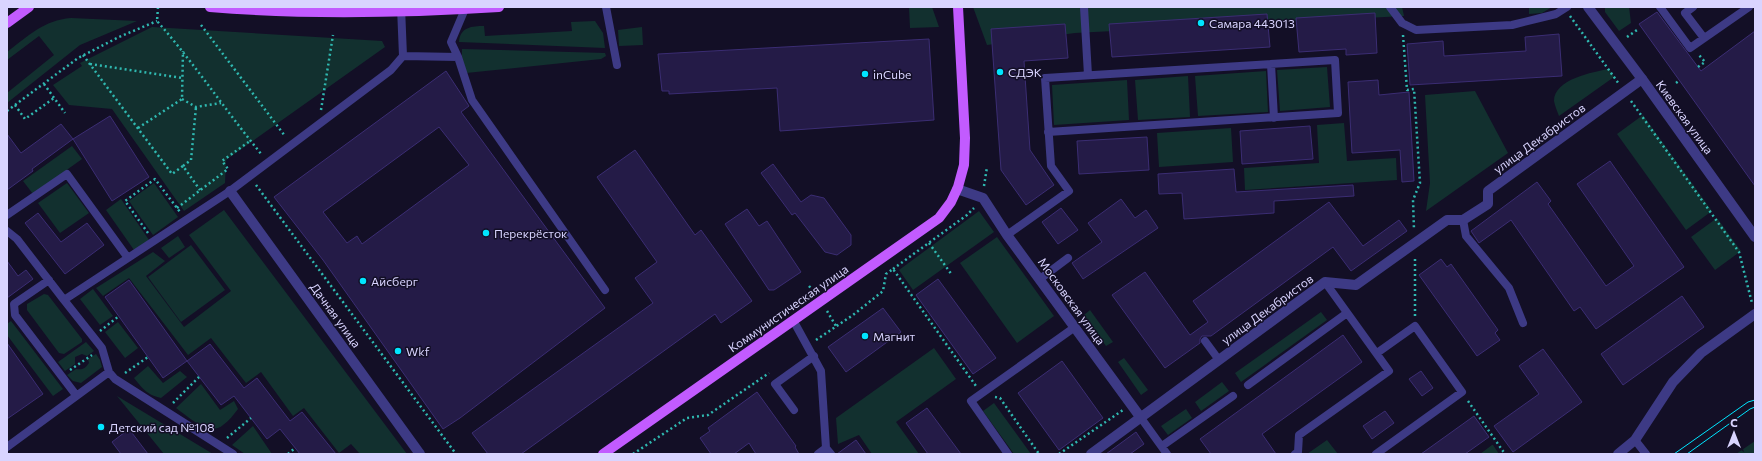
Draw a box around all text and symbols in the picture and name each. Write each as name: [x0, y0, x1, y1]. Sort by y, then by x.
place label: Самара 443013: [1209, 16, 1295, 30]
marker: Самара 443013: [1196, 18, 1206, 28]
place label: СДЭК: [1008, 65, 1042, 79]
place label: inCube: [873, 67, 911, 81]
marker: СДЭК: [995, 67, 1005, 77]
marker: inCube: [860, 69, 870, 79]
street label: Киевская улица: [1654, 77, 1716, 157]
street label: улица Декабристов: [1491, 100, 1587, 176]
place label: Перекрёсток: [494, 226, 568, 240]
marker: Перекрёсток: [481, 228, 491, 238]
street label: Московская улица: [1036, 255, 1108, 347]
street label: Коммунистическая улица: [725, 261, 851, 355]
street label: улица Декабристов: [1219, 271, 1315, 347]
place label: Айсберг: [371, 274, 418, 288]
marker: Айсберг: [358, 276, 368, 286]
street label: Дачная улица: [308, 280, 364, 350]
place label: Магнит: [873, 329, 916, 343]
marker: Магнит: [860, 331, 870, 341]
place label: Wkf: [406, 344, 430, 358]
marker: Wkf: [393, 346, 403, 356]
north arrow: [1714, 413, 1754, 453]
text: С: [1730, 416, 1738, 429]
place label: Детский сад №108: [109, 420, 215, 434]
marker: Детский сад №108: [96, 422, 106, 432]

